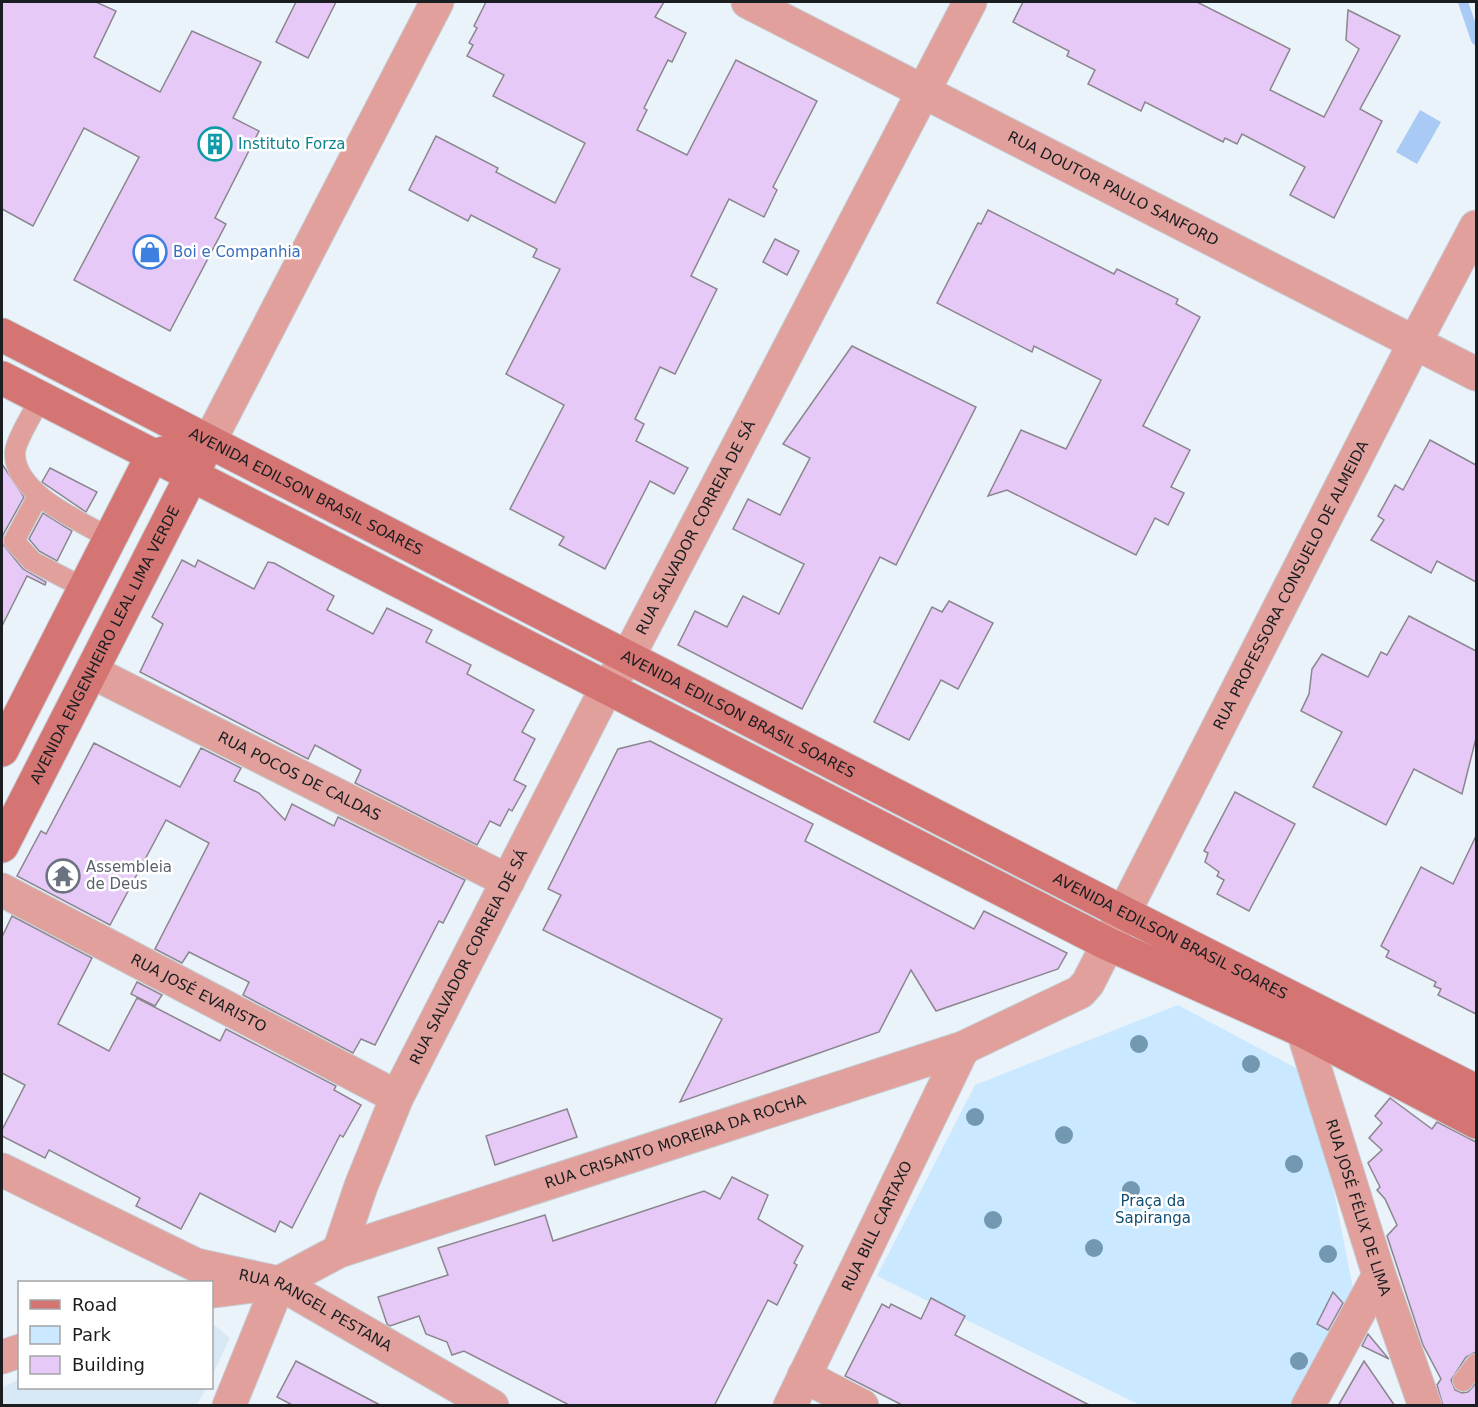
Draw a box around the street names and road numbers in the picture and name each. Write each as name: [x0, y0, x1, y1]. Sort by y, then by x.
street label: RUA DOUTOR PAULO SANFORD: [1005, 127, 1222, 250]
street label: RUA SALVADOR CORREIA DE SÁ: [632, 416, 759, 638]
street label: AVENIDA EDILSON BRASIL SOARES: [186, 424, 426, 559]
street label: RUA PROFESSORA CONSUELO DE ALMEIDA: [1210, 437, 1373, 733]
street label: AVENIDA ENGENHEIRO LEAL LIMA VERDE: [26, 503, 183, 787]
street label: AVENIDA EDILSON BRASIL SOARES: [618, 647, 858, 782]
street label: RUA POCOS DE CALDAS: [215, 728, 384, 825]
street label: RUA SALVADOR CORREIA DE SÁ: [406, 845, 532, 1068]
street label: AVENIDA EDILSON BRASIL SOARES: [1050, 869, 1291, 1003]
street label: RUA JOSÉ EVARISTO: [128, 950, 270, 1036]
street label: RUA CRISANTO MOREIRA DA ROCHA: [542, 1091, 809, 1193]
street label: RUA JOSÉ FÉLIX DE LIMA: [1322, 1117, 1395, 1299]
street label: RUA BILL CARTAXO: [838, 1158, 916, 1294]
street label: RUA RANGEL PESTANA: [237, 1266, 396, 1356]

